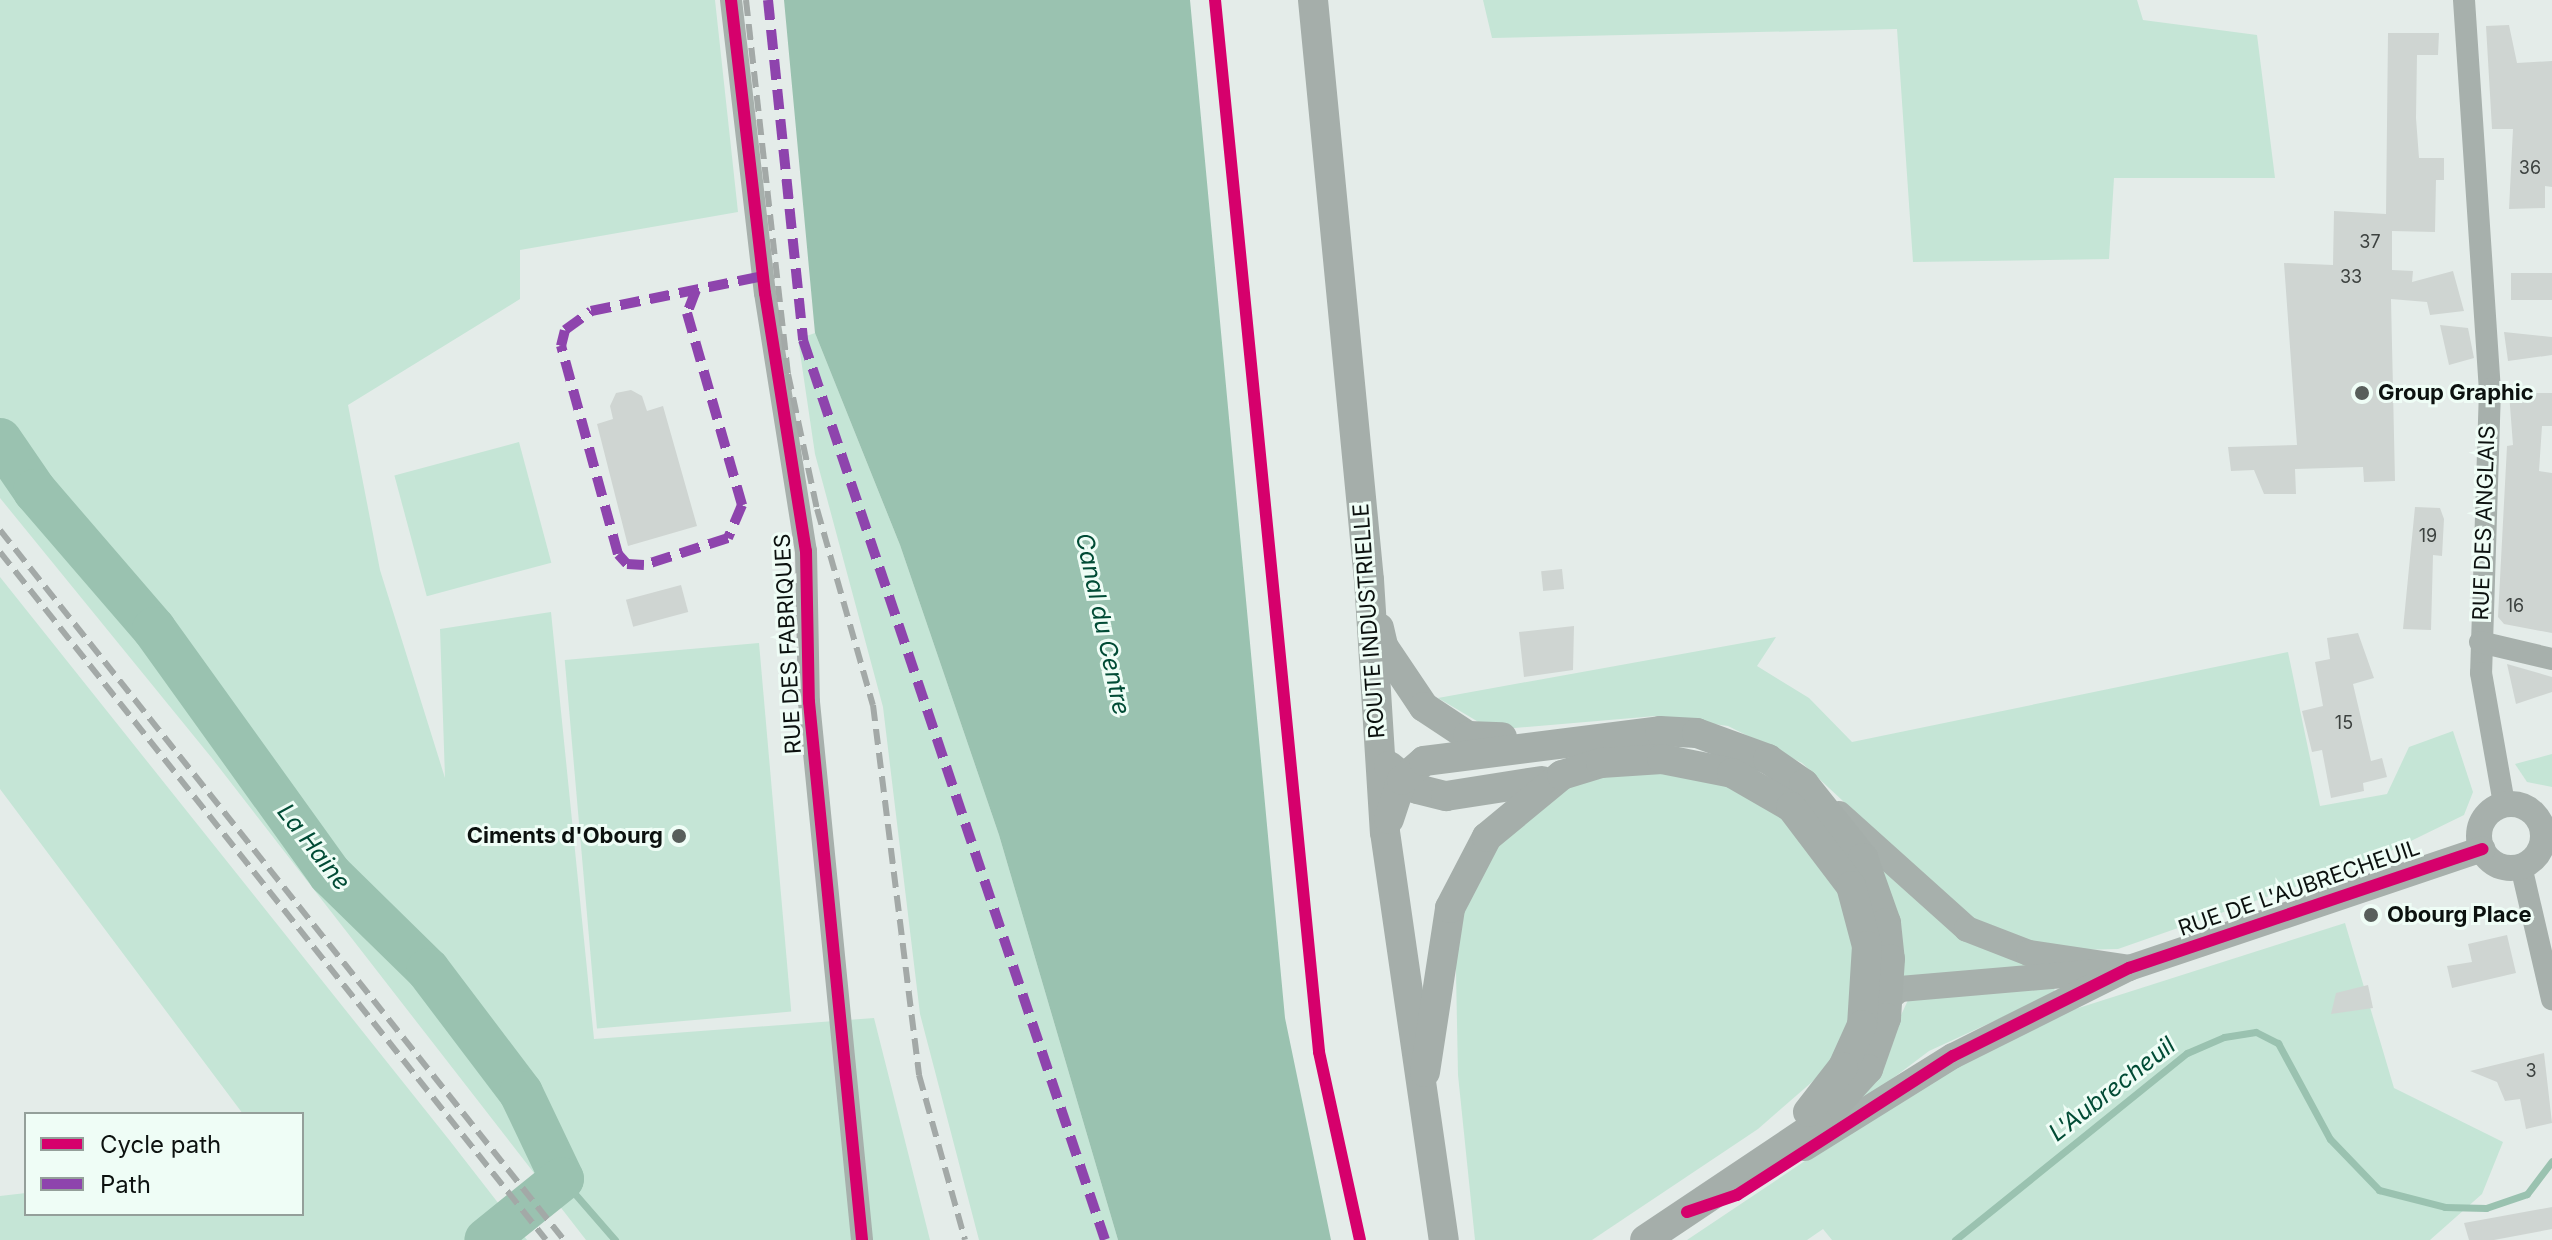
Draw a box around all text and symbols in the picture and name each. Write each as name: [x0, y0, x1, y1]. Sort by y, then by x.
house number: 36: [2519, 157, 2541, 179]
house number: 37: [2359, 231, 2381, 253]
house number: 33: [2340, 266, 2362, 288]
place label: Group Graphic: [2378, 380, 2534, 406]
marker: Group Graphic: [2353, 384, 2371, 402]
street label: RUE DES ANGLAIS: [2467, 425, 2501, 621]
street label: ROUTE INDUSTRIELLE: [1348, 503, 1390, 739]
house number: 19: [2419, 525, 2437, 547]
water label: Canal du Centre: [1070, 530, 1136, 718]
street label: RUE DES FABRIQUES: [769, 533, 807, 755]
house number: 16: [2506, 595, 2524, 617]
house number: 15: [2335, 712, 2353, 734]
water label: La Haine: [271, 798, 357, 896]
place label: Ciments d'Obourg: [467, 823, 663, 849]
marker: Ciments d'Obourg: [670, 827, 688, 845]
street label: RUE DE L'AUBRECHEUIL: [2175, 834, 2423, 942]
place label: Obourg Place: [2387, 902, 2532, 928]
marker: Obourg Place: [2362, 906, 2380, 924]
water label: L'Aubrecheuil: [2043, 1031, 2181, 1147]
house number: 3: [2525, 1060, 2537, 1082]
legend: [24, 1112, 304, 1216]
text: Cycle path: [100, 1130, 221, 1159]
text: Path: [100, 1170, 151, 1199]

